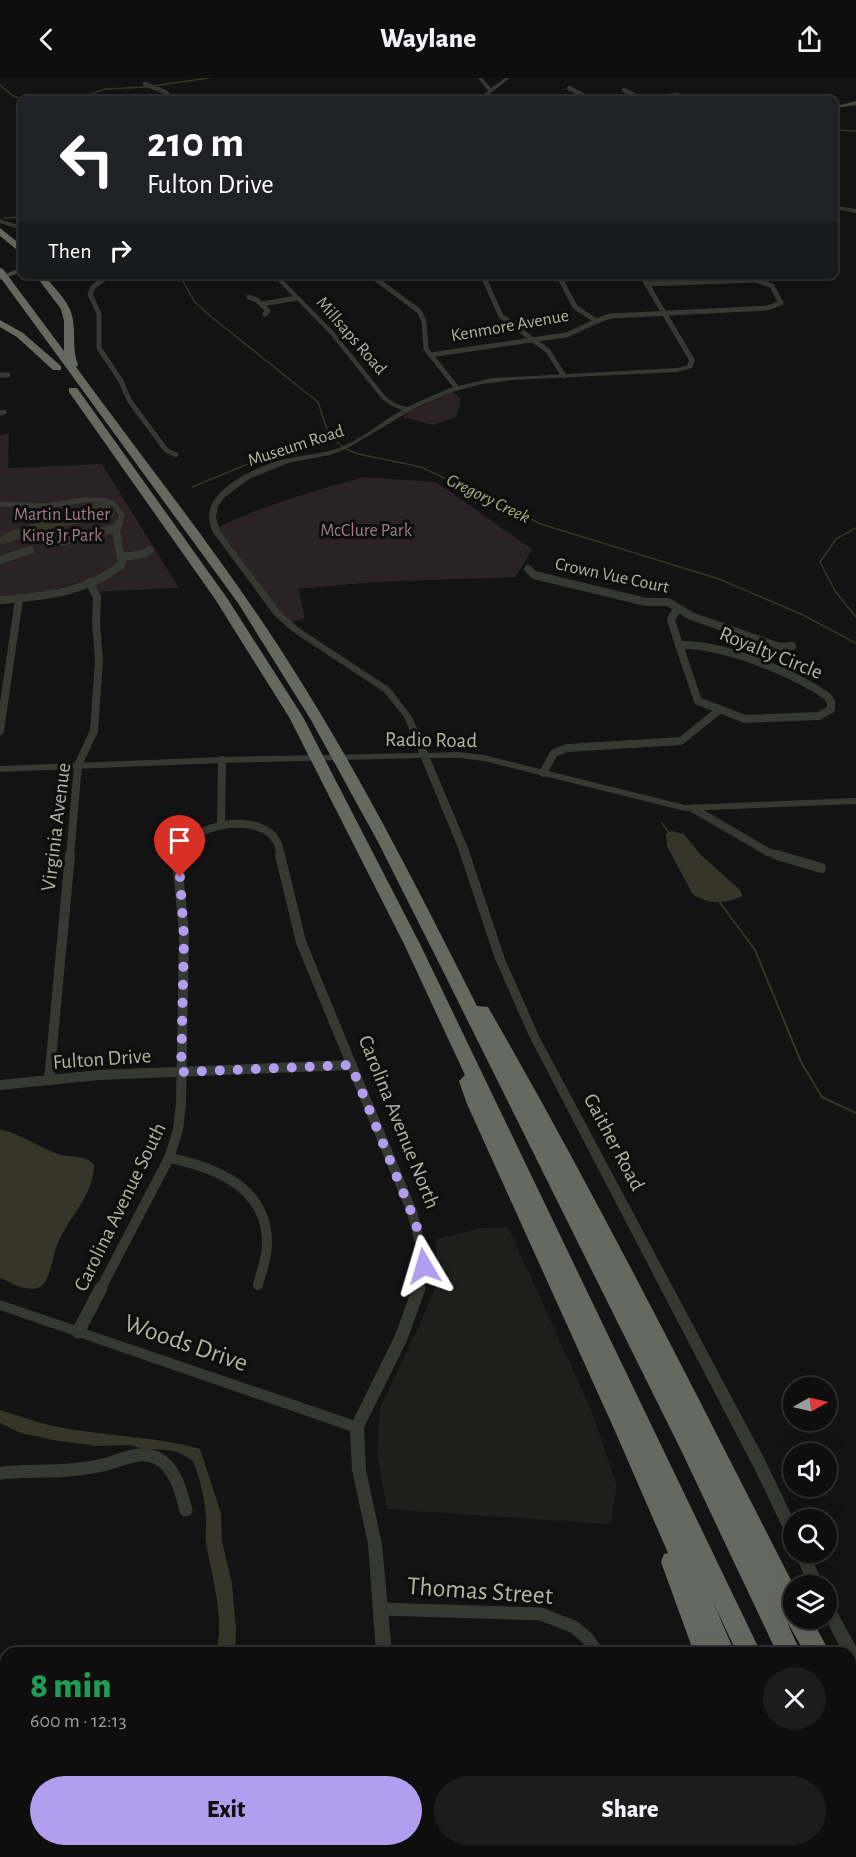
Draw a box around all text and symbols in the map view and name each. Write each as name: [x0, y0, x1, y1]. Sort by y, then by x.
icon: back: [30, 23, 63, 56]
icon: share: [793, 23, 826, 56]
text: Waylane: [380, 25, 476, 52]
icon: left: [48, 120, 126, 198]
text: 210 m: [147, 122, 244, 164]
text: Fulton Drive: [147, 171, 274, 198]
icon: right: [104, 234, 137, 267]
text: Then: [48, 240, 92, 262]
street label: Millsaps Road: [312, 293, 390, 379]
street label: Kenmore Avenue: [450, 307, 570, 345]
street label: Museum Road: [246, 422, 346, 470]
water label: Gregory Creek: [443, 471, 533, 527]
park label: Martin Luther King Jr Park: [14, 506, 110, 545]
park label: McClure Park: [320, 522, 413, 540]
street label: Crown Vue Court: [553, 555, 671, 597]
street label: Royalty Circle: [716, 623, 826, 683]
street label: Radio Road: [385, 729, 478, 751]
street label: Virginia Avenue: [38, 762, 74, 892]
pin: [154, 815, 205, 877]
icon: arrive: [163, 824, 196, 857]
street label: Carolina Avenue North: [355, 1032, 443, 1212]
street label: Fulton Drive: [52, 1045, 152, 1073]
street label: Gaither Road: [580, 1090, 648, 1194]
street label: Carolina Avenue South: [70, 1119, 170, 1295]
position arrow: [392, 1234, 456, 1298]
street label: Woods Drive: [121, 1310, 251, 1376]
north arrow: [783, 1377, 837, 1431]
map controls: [783, 1377, 837, 1629]
button: sound: [783, 1443, 837, 1497]
button: search: [783, 1509, 837, 1563]
street label: Thomas Street: [406, 1573, 554, 1609]
button: layers: [783, 1575, 837, 1629]
button: close: [763, 1667, 826, 1730]
text: 8 min: [30, 1668, 111, 1704]
text: 600 m · 12:13: [30, 1711, 127, 1731]
button: Exit: [30, 1776, 422, 1845]
button: Share: [434, 1776, 826, 1845]

